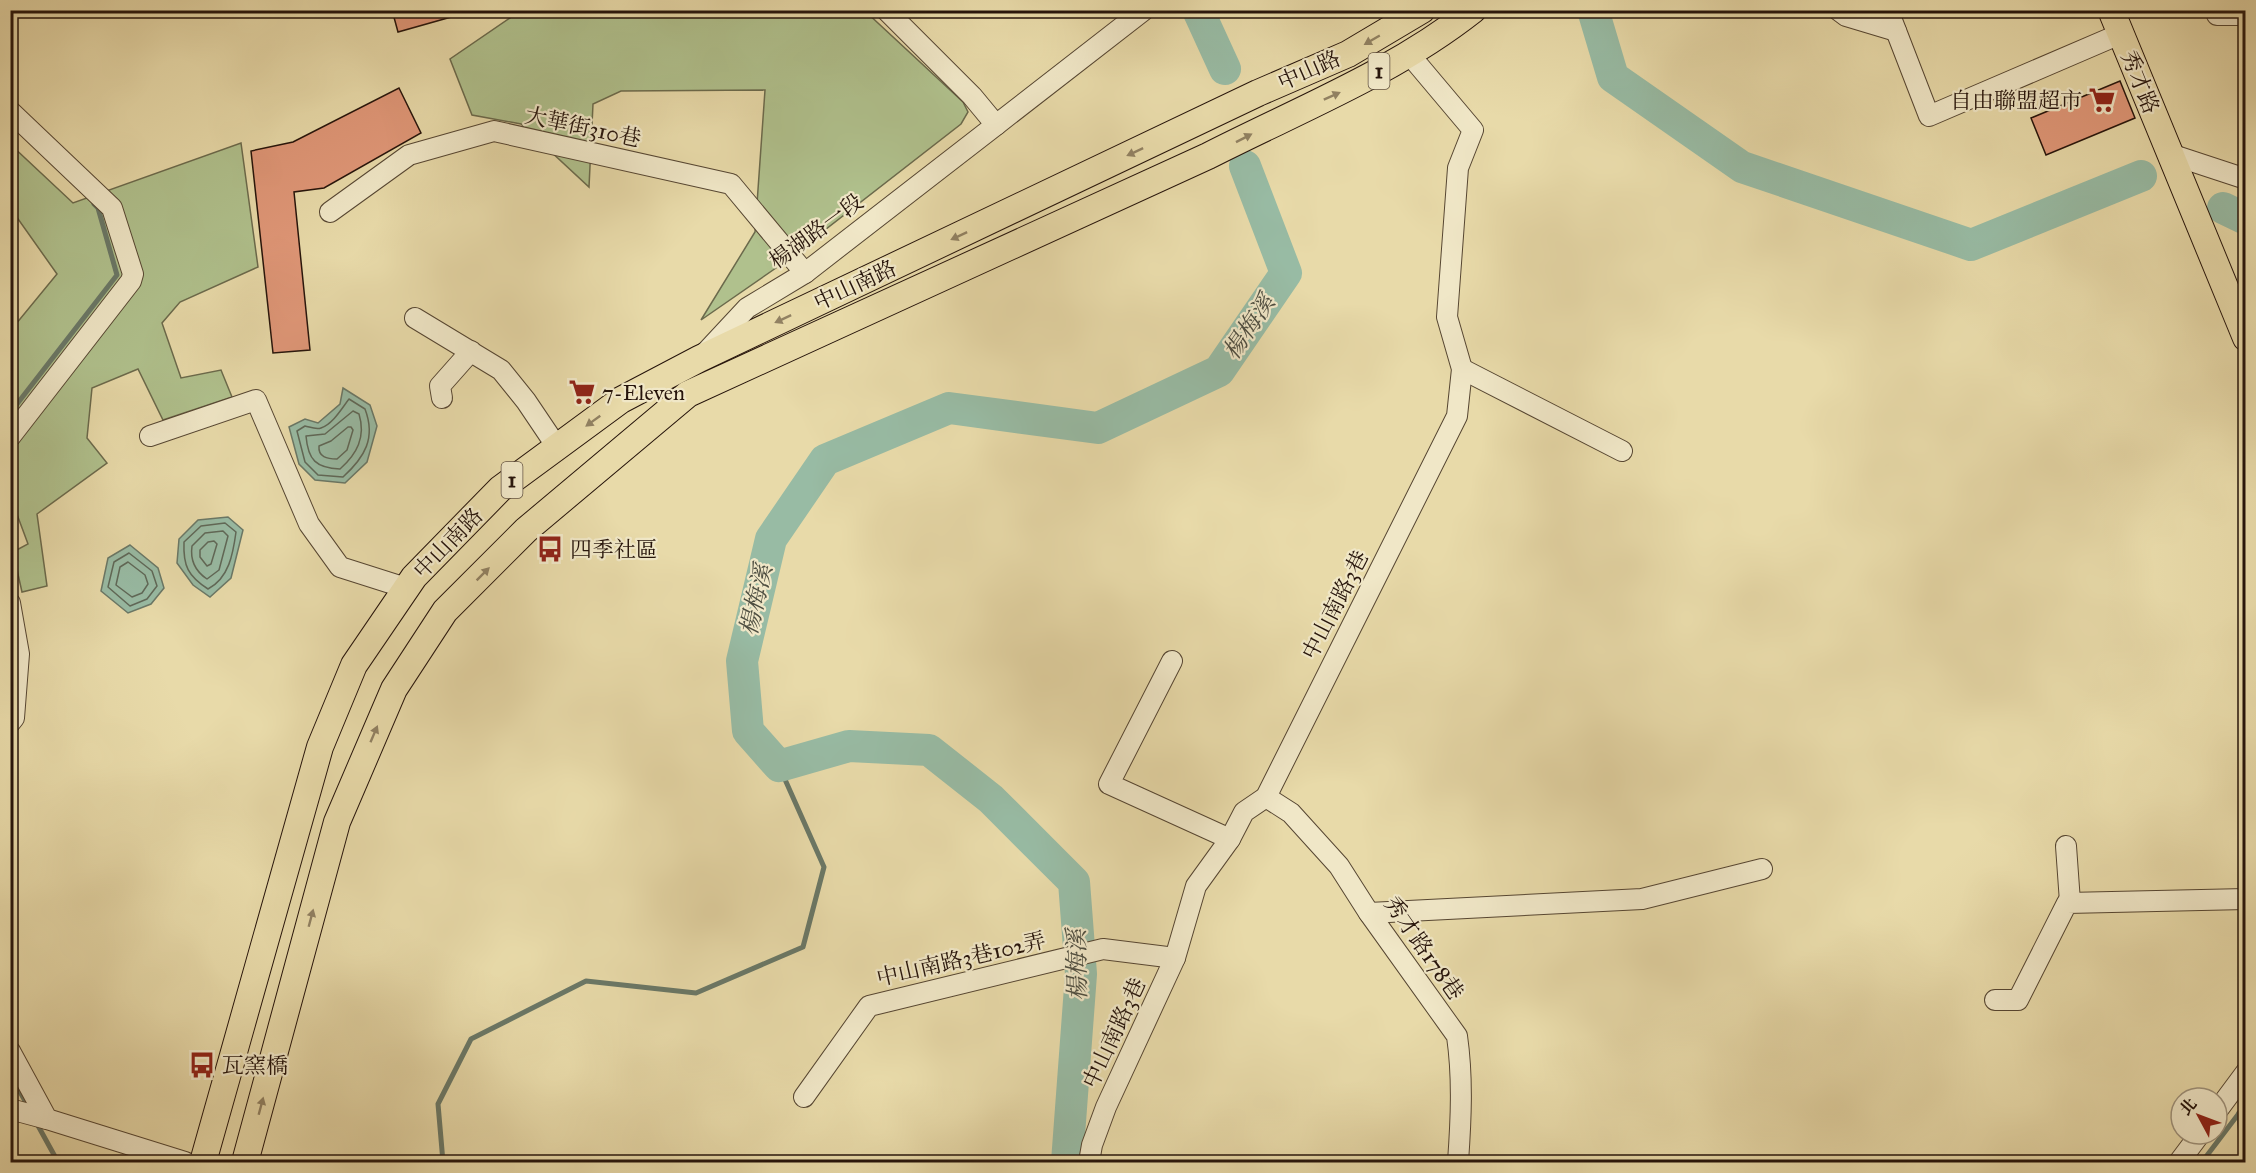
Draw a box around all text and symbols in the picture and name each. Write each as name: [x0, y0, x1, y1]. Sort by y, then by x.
one-way arrow: [1363, 35, 1380, 45]
street label: 中山路: [1273, 44, 1345, 96]
street label: 秀才路: [2115, 46, 2165, 118]
road number: 1: [1368, 53, 1390, 89]
supermarket icon: 自由聯盟超市: [2087, 85, 2117, 115]
place label: 自由聯盟超市: [1950, 87, 2082, 114]
one-way arrow: [1324, 91, 1341, 100]
street label: 大華街310巷: [522, 102, 644, 152]
one-way arrow: [1235, 133, 1252, 142]
one-way arrow: [1127, 148, 1144, 157]
street label: 楊湖路一段: [764, 188, 868, 274]
one-way arrow: [950, 231, 967, 240]
street label: 中山南路: [809, 254, 901, 316]
water label: 楊梅溪: [1216, 286, 1283, 365]
one-way arrow: [774, 315, 791, 324]
supermarket icon: 7-Eleven: [567, 377, 597, 407]
place label: 7-Eleven: [602, 379, 685, 406]
one-way arrow: [585, 415, 601, 427]
road number: 1: [502, 462, 522, 498]
street label: 中山南路: [408, 502, 488, 584]
bus stop icon: 四季社區: [535, 534, 565, 564]
place label: 四季社區: [570, 536, 658, 563]
street label: 中山南路3巷: [1296, 546, 1374, 664]
water label: 楊梅溪: [733, 559, 779, 638]
one-way arrow: [475, 567, 489, 581]
one-way arrow: [370, 725, 379, 742]
street label: 秀才路178巷: [1378, 891, 1470, 1005]
one-way arrow: [307, 909, 317, 927]
street label: 中山南路3巷102弄: [874, 926, 1048, 992]
water label: 楊梅溪: [1061, 926, 1093, 1001]
street label: 中山南路3巷: [1077, 973, 1151, 1093]
bus stop icon: 瓦窯橋: [187, 1050, 217, 1080]
place label: 瓦窯橋: [222, 1052, 288, 1079]
north arrow: [2169, 1086, 2229, 1146]
text: 北: [2176, 1094, 2200, 1119]
one-way arrow: [256, 1097, 266, 1115]

